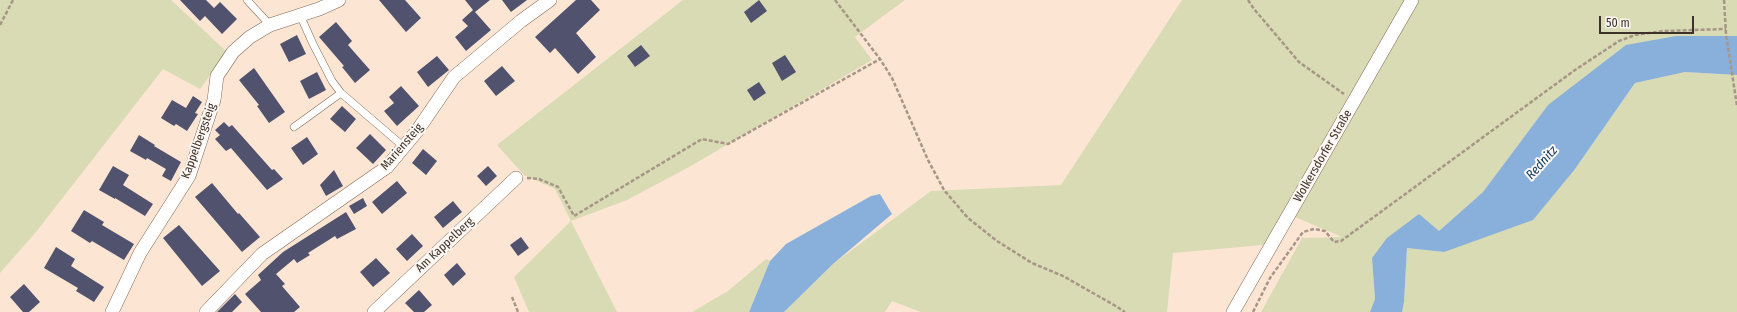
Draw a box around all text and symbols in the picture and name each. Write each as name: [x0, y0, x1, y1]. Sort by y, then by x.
scale bar: [1601, 8, 1696, 34]
text: 50 m: [1606, 16, 1630, 30]
street label: Kappelbergsteig: [179, 101, 219, 181]
street label: Wolkersdorfer Straße: [1291, 107, 1355, 205]
street label: Mariensteig: [378, 121, 426, 173]
water label: Rednitz: [1523, 143, 1561, 183]
street label: Am Kappelberg: [413, 214, 477, 276]

